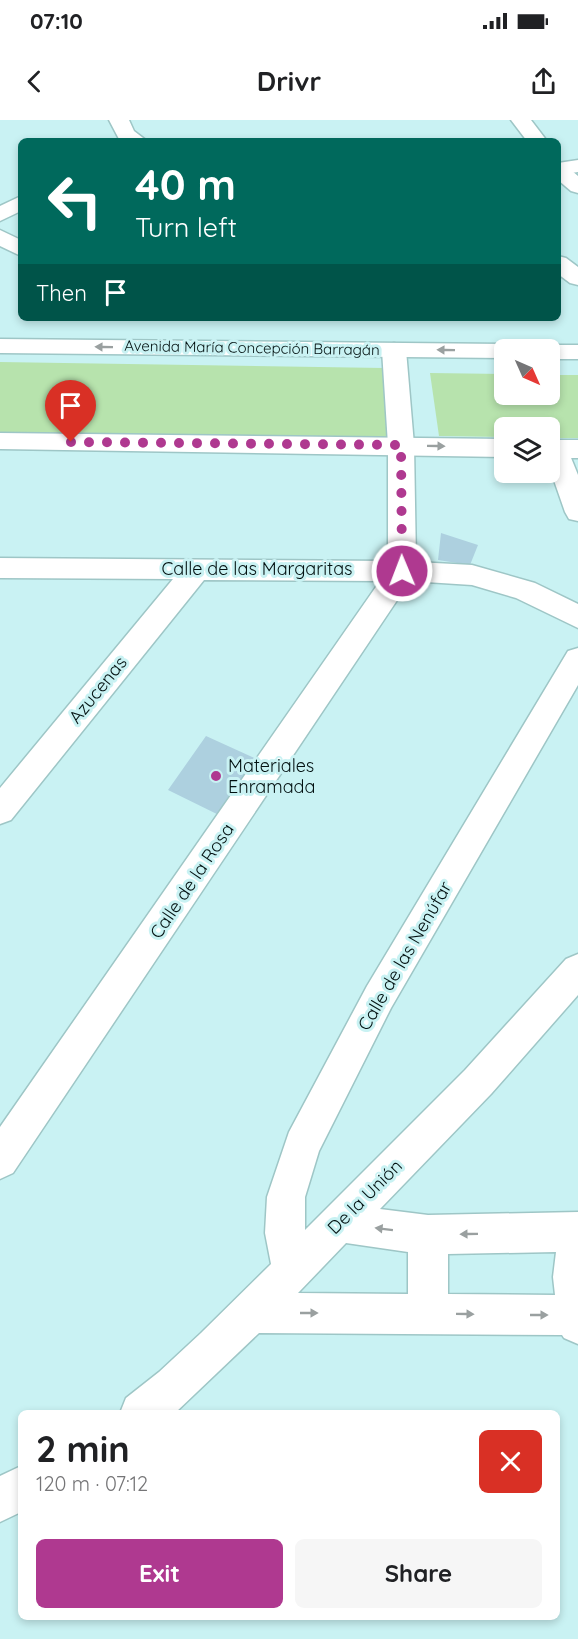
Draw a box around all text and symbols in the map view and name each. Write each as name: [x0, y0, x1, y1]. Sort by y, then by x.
text: 07:10: [30, 7, 83, 35]
text: Drivr: [257, 64, 321, 98]
icon: back: [18, 65, 51, 98]
icon: share: [527, 65, 560, 98]
text: 40 m: [135, 158, 236, 211]
icon: left: [36, 162, 114, 240]
text: Turn left: [135, 210, 237, 244]
icon: arrive: [99, 276, 132, 309]
text: Then: [36, 279, 87, 307]
street label: Avenida María Concepción Barragán: [124, 336, 380, 359]
north arrow: [494, 339, 560, 405]
map controls: [494, 339, 560, 483]
one-way arrow: [94, 342, 113, 352]
one-way arrow: [436, 345, 455, 355]
pin: [45, 380, 96, 442]
icon: arrive: [54, 389, 87, 422]
button: layers: [494, 417, 560, 483]
one-way arrow: [427, 441, 446, 451]
position arrow: [370, 539, 434, 603]
street label: Calle de las Margaritas: [162, 557, 352, 580]
street label: Azucenas: [64, 651, 132, 728]
place label: Materiales Enramada: [228, 754, 315, 798]
marker: Materiales Enramada: [209, 769, 223, 783]
street label: Calle de la Rosa: [145, 819, 239, 943]
street label: Calle de las Nenúfar: [352, 877, 457, 1034]
street label: De la Unión: [322, 1154, 407, 1239]
one-way arrow: [374, 1224, 393, 1234]
one-way arrow: [459, 1229, 478, 1239]
one-way arrow: [300, 1308, 319, 1318]
one-way arrow: [455, 1309, 474, 1319]
one-way arrow: [529, 1310, 548, 1320]
text: 2 min: [36, 1426, 130, 1471]
button: close: [479, 1430, 542, 1493]
text: 120 m · 07:12: [36, 1471, 148, 1496]
button: Exit: [36, 1539, 283, 1608]
button: Share: [295, 1539, 542, 1608]

